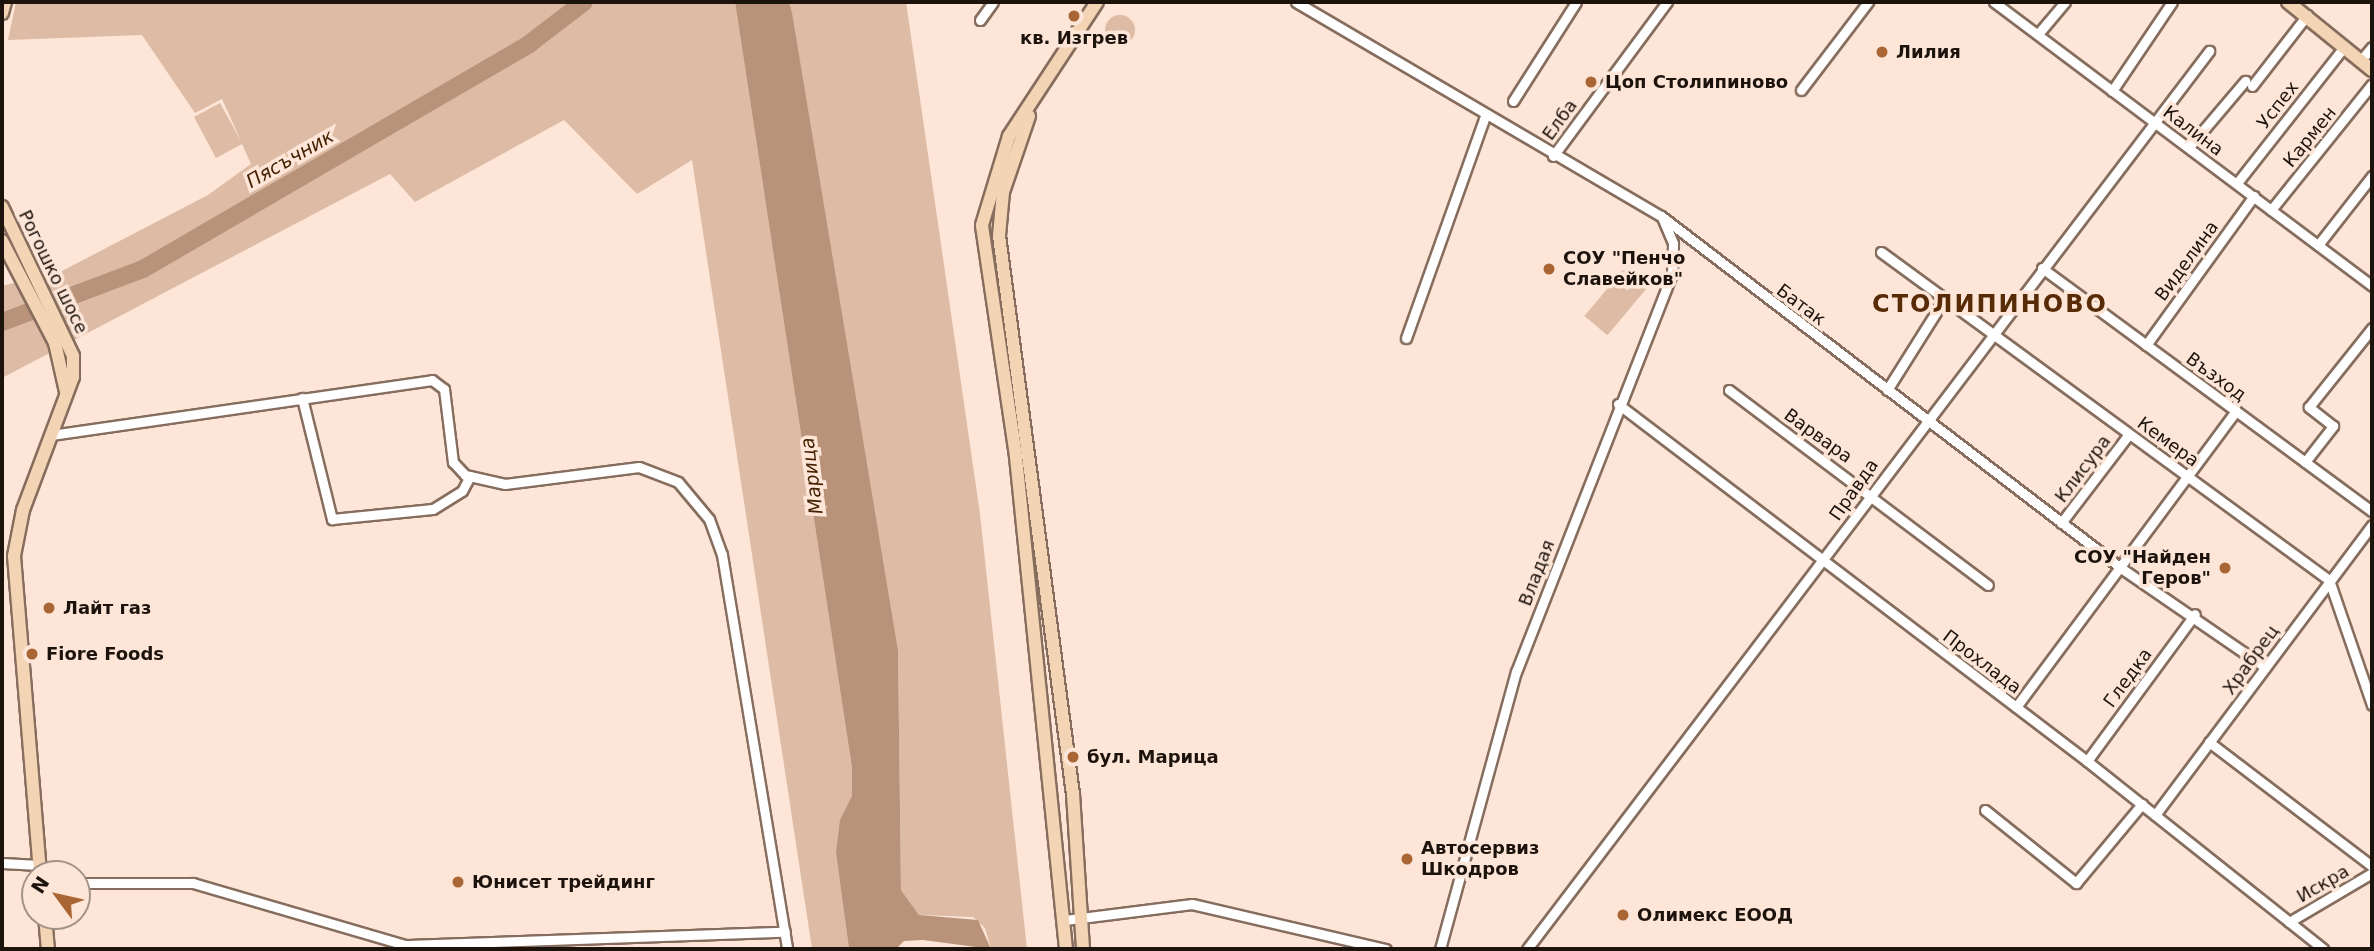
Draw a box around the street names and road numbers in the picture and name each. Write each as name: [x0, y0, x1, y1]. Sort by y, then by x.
street label: Успех: [2253, 77, 2303, 133]
street label: Елба: [1538, 95, 1582, 145]
street label: Калина: [2159, 101, 2227, 161]
street label: Кармен: [2279, 102, 2341, 172]
street label: Рогошко шосе: [14, 207, 92, 337]
street label: Виделина: [2151, 217, 2223, 305]
street label: Батак: [1772, 280, 1830, 330]
street label: Възход: [2182, 348, 2250, 406]
street label: Варвара: [1780, 404, 1856, 468]
street label: Кемера: [2133, 412, 2203, 472]
street label: Клисура: [2051, 431, 2115, 507]
street label: Правда: [1825, 455, 1883, 525]
street label: Владая: [1515, 537, 1559, 609]
street label: Храбрец: [2219, 621, 2283, 699]
street label: Прохлада: [1939, 625, 2025, 699]
street label: Гледка: [2099, 644, 2157, 712]
street label: Искра: [2293, 860, 2353, 908]

